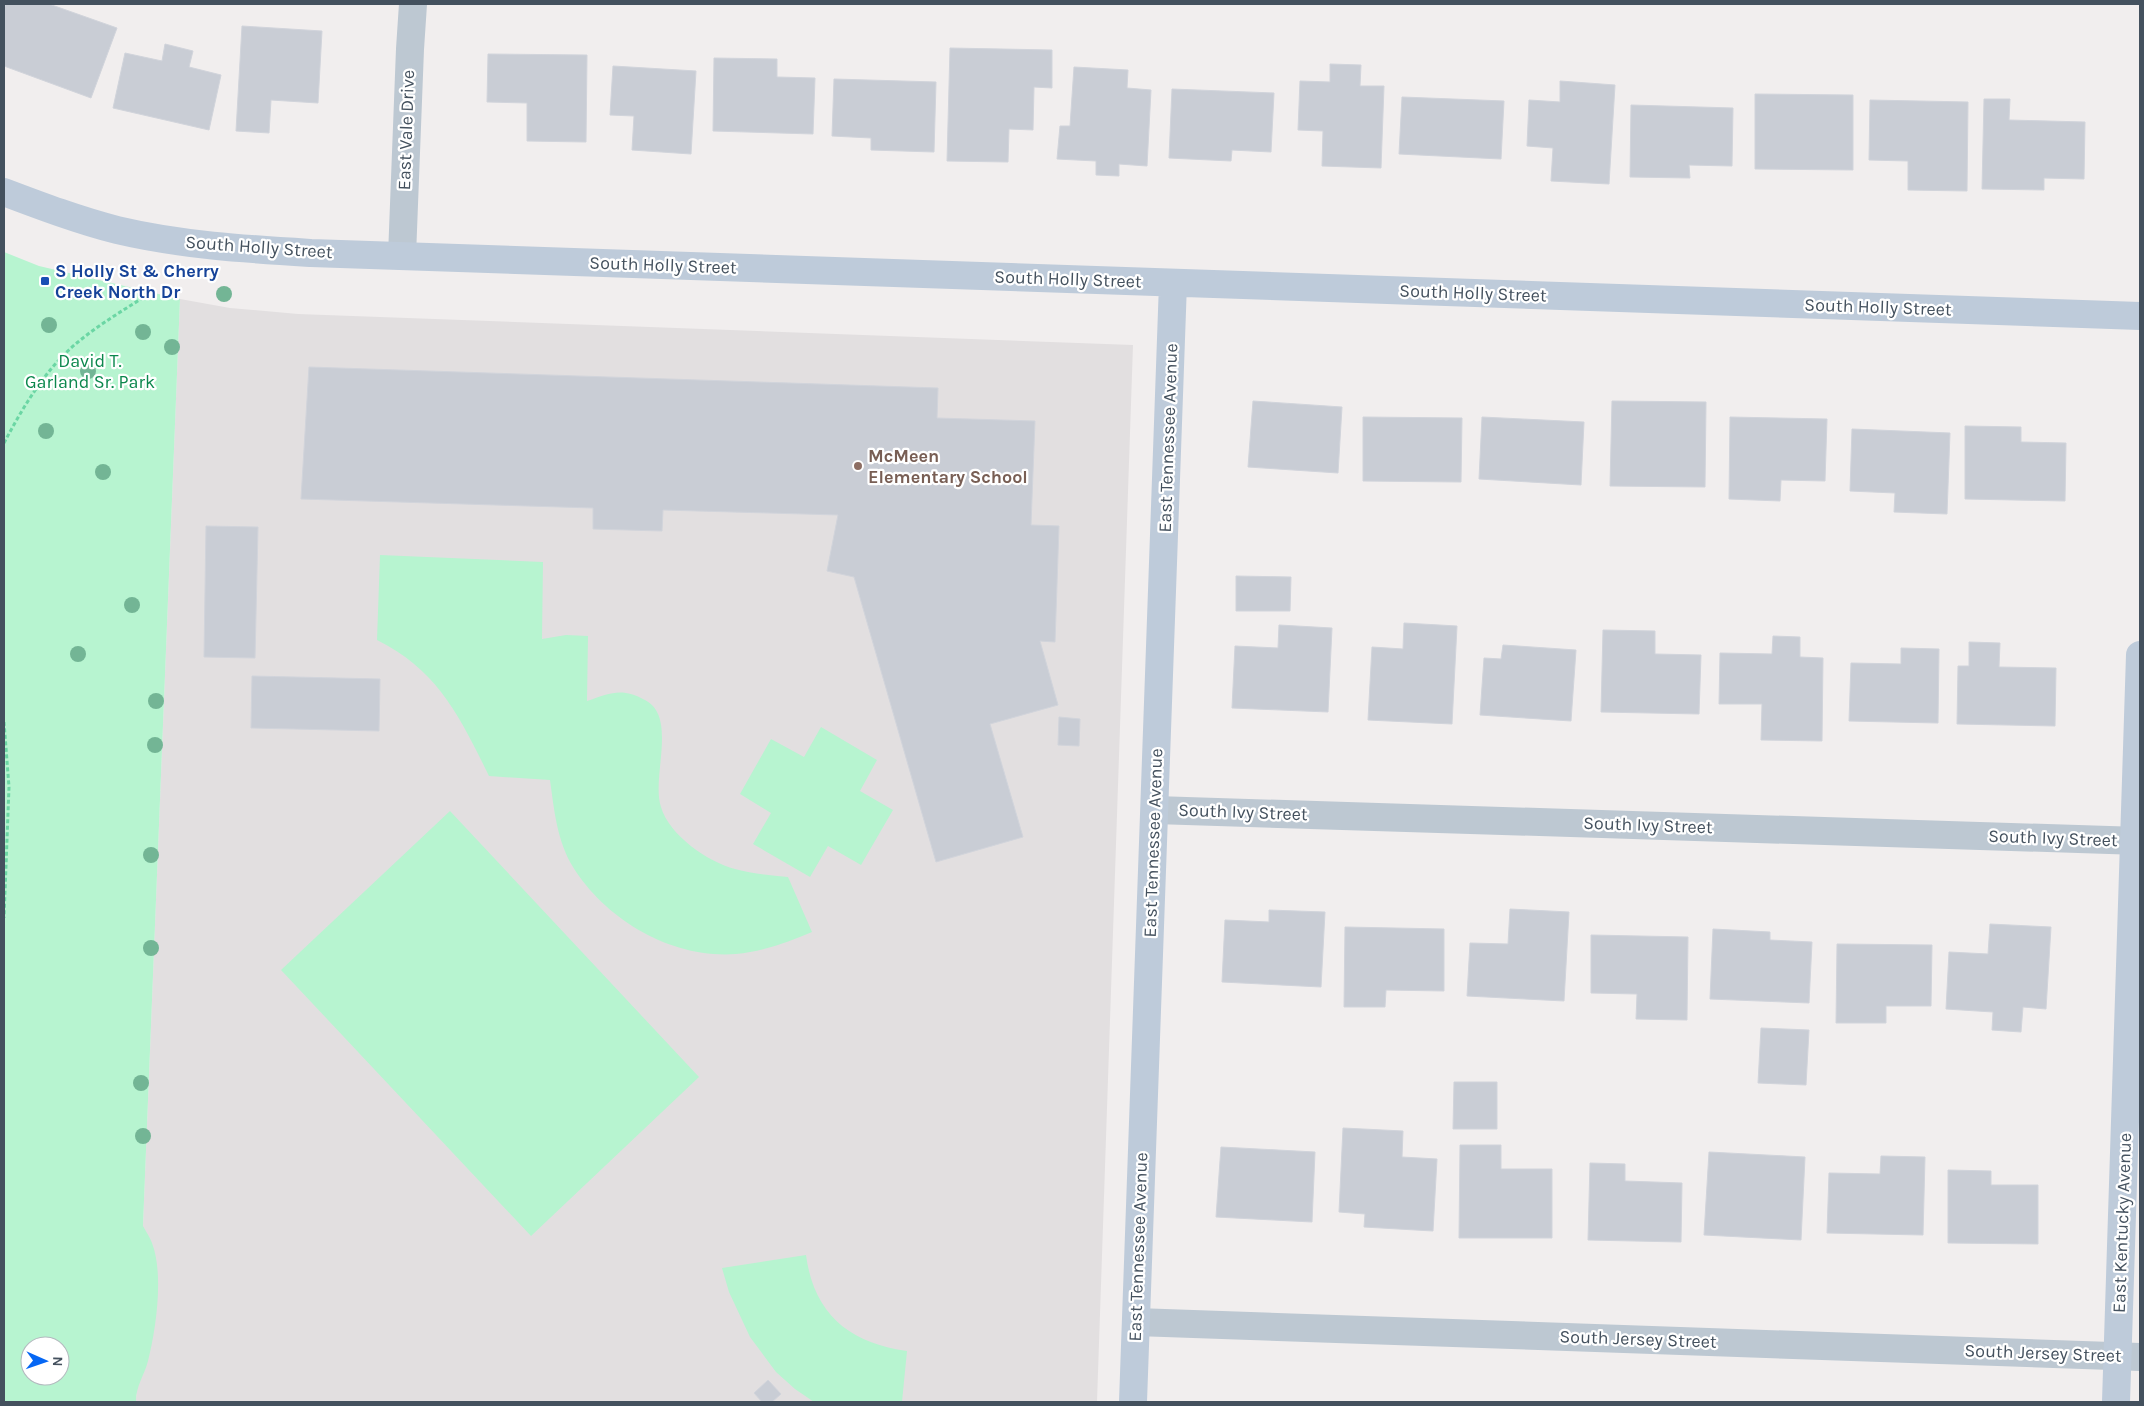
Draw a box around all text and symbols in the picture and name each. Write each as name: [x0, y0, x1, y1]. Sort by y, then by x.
street label: East Vale Drive: [393, 69, 419, 191]
street label: South Holly Street: [185, 231, 334, 263]
street label: South Holly Street: [589, 251, 737, 279]
place label: S Holly St & Cherry Creek North Dr: [55, 260, 219, 303]
street label: South Holly Street: [994, 265, 1142, 293]
marker: S Holly St & Cherry Creek North Dr: [39, 275, 51, 287]
street label: South Holly Street: [1399, 279, 1547, 307]
street label: South Holly Street: [1804, 293, 1952, 321]
street label: East Tennessee Avenue: [1154, 343, 1182, 533]
park label: David T. Garland Sr. Park: [25, 350, 155, 393]
place label: McMeen Elementary School: [868, 445, 1028, 488]
marker: McMeen Elementary School: [852, 460, 864, 472]
street label: East Tennessee Avenue: [1139, 748, 1167, 938]
street label: South Ivy Street: [1178, 799, 1308, 825]
street label: South Ivy Street: [1583, 812, 1713, 838]
street label: South Ivy Street: [1988, 825, 2118, 851]
street label: East Kentucky Avenue: [2108, 1133, 2136, 1313]
street label: East Tennessee Avenue: [1124, 1152, 1152, 1342]
street label: South Jersey Street: [1559, 1325, 1717, 1353]
north arrow: [20, 1336, 70, 1386]
street label: South Jersey Street: [1964, 1339, 2122, 1367]
text: N: [49, 1356, 66, 1367]

